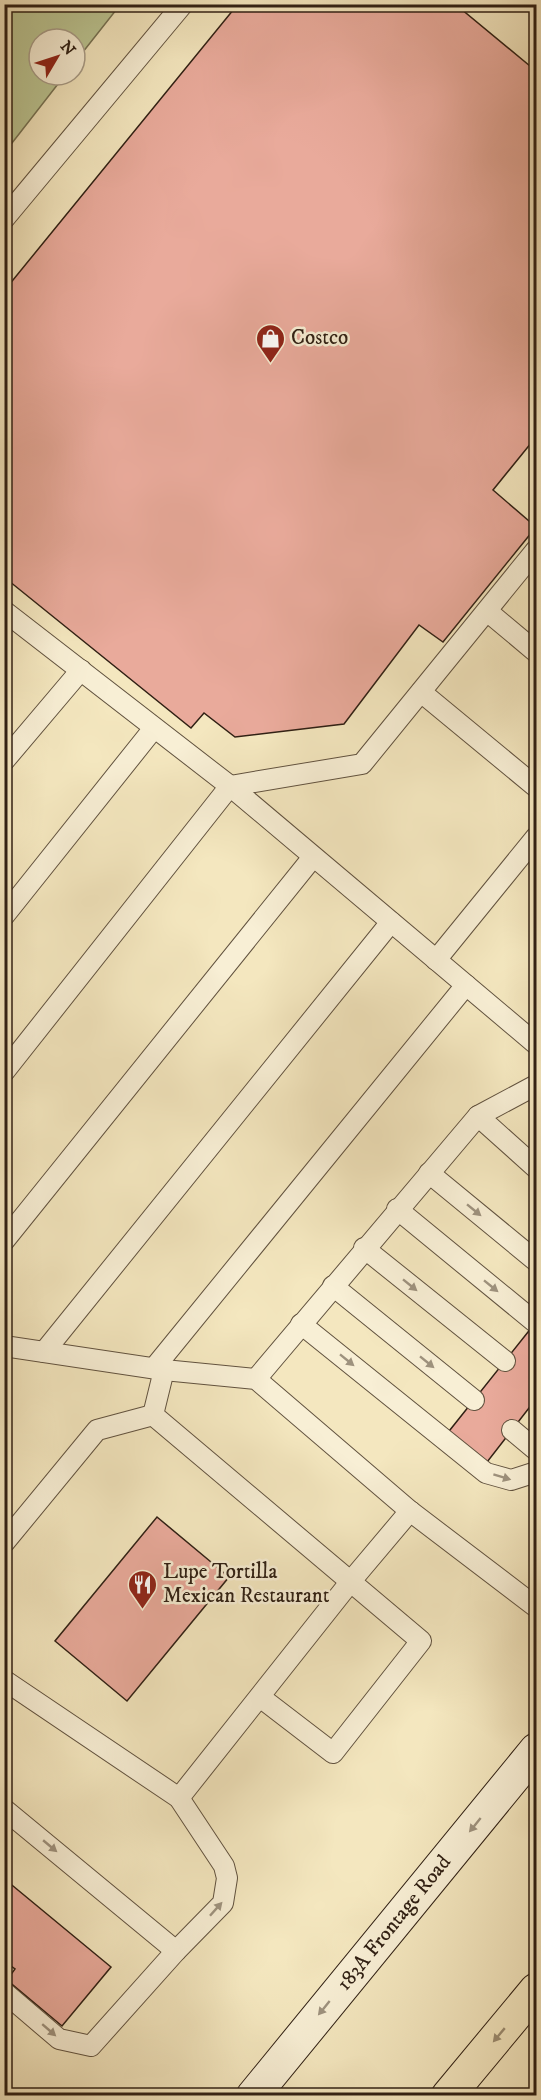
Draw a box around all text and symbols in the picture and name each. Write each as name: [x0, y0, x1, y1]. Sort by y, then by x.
north arrow: [27, 27, 87, 87]
text: N: [56, 37, 80, 60]
shop icon: Costco: [254, 322, 286, 364]
place label: Costco: [291, 325, 348, 351]
one-way arrow: [466, 1203, 481, 1216]
one-way arrow: [402, 1278, 417, 1290]
one-way arrow: [483, 1279, 498, 1292]
one-way arrow: [339, 1354, 355, 1367]
one-way arrow: [419, 1356, 435, 1369]
one-way arrow: [493, 1473, 511, 1482]
place label: Lupe Tortilla Mexican Restaurant: [163, 1559, 330, 1609]
restaurant icon: Lupe Tortilla Mexican Restaurant: [126, 1568, 158, 1610]
one-way arrow: [468, 1817, 481, 1833]
one-way arrow: [42, 1839, 57, 1852]
street label: 183A Frontage Road: [331, 1849, 457, 1996]
one-way arrow: [209, 1902, 222, 1917]
one-way arrow: [318, 2000, 331, 2016]
one-way arrow: [41, 2023, 56, 2036]
one-way arrow: [493, 2027, 506, 2042]

